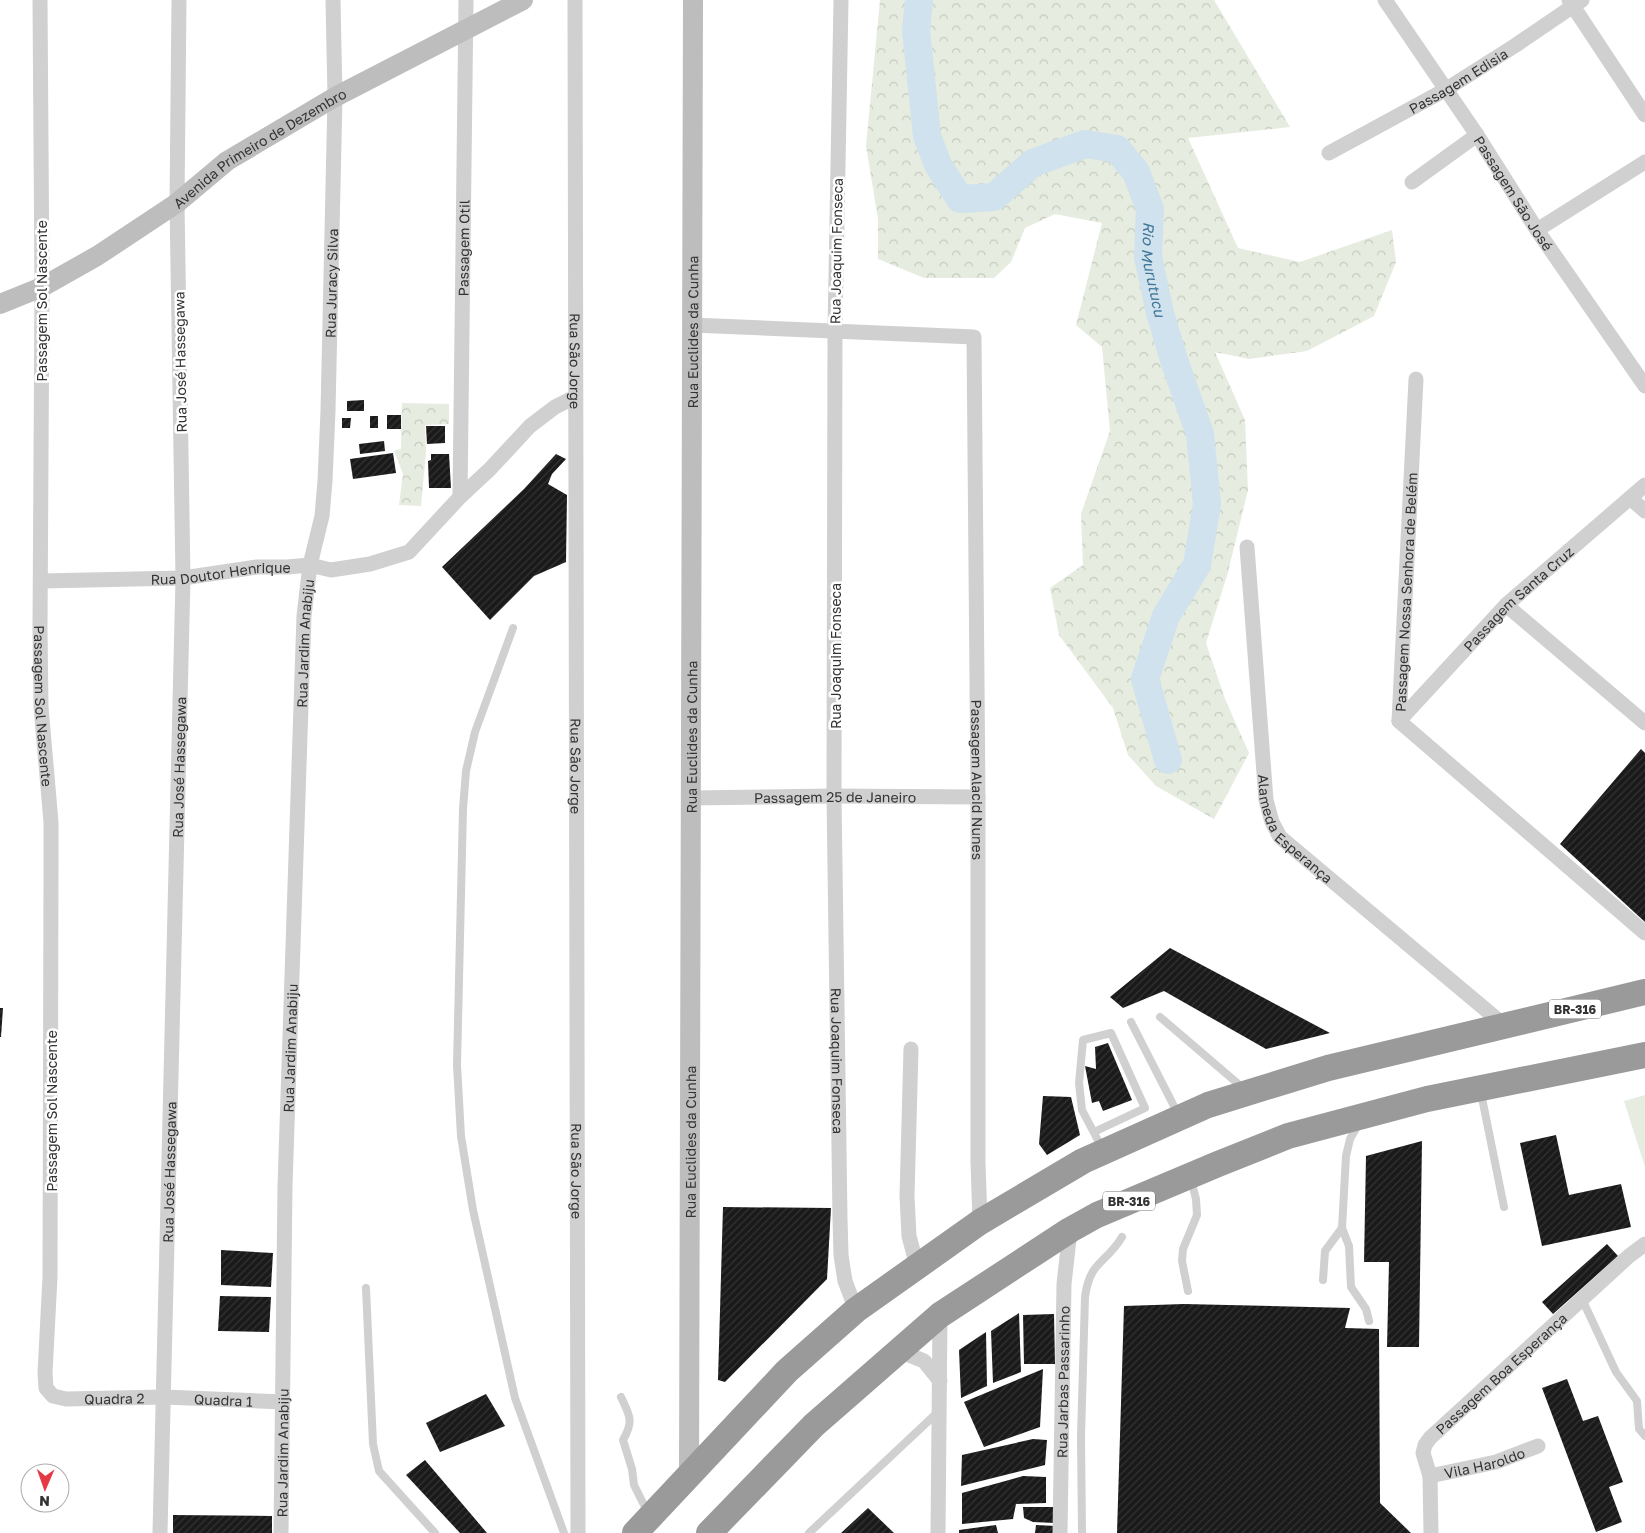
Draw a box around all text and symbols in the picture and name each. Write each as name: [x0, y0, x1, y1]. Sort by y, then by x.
street label: Passagem Edisia: [1406, 44, 1510, 117]
street label: Avenida Primeiro de Dezembro: [169, 84, 349, 211]
street label: Passagem São José: [1471, 132, 1557, 254]
street label: Rua Joaquim Fonseca: [826, 178, 846, 324]
street label: Passagem Otil: [454, 200, 472, 296]
street label: Passagem Sol Nascente: [33, 220, 50, 382]
water label: Rio Murutucu: [1139, 221, 1170, 319]
street label: Rua Juracy Silva: [321, 228, 341, 338]
street label: Rua Euclides da Cunha: [683, 255, 701, 409]
street label: Rua José Hassegawa: [170, 291, 190, 433]
street label: Rua São Jorge: [567, 313, 584, 409]
street label: Passagem Nossa Senhora de Belém: [1391, 472, 1420, 712]
street label: Passagem Santa Cruz: [1459, 542, 1577, 655]
street label: Rua Doutor Henrique: [150, 559, 291, 587]
street label: Rua Jardim Anabiju: [292, 578, 317, 708]
street label: Rua Joaquim Fonseca: [827, 583, 844, 729]
street label: Passagem Sol Nascente: [31, 625, 56, 787]
street label: Rua Euclides da Cunha: [682, 660, 700, 814]
street label: Rua José Hassegawa: [168, 696, 189, 838]
street label: Passagem Alacid Nunes: [969, 699, 987, 860]
street label: Rua São Jorge: [568, 718, 585, 814]
street label: Alameda Esperança: [1256, 774, 1336, 886]
street label: Passagem 25 de Janeiro: [754, 787, 916, 806]
street label: Rua Jardim Anabiju: [279, 983, 300, 1113]
street label: Rua Joaquim Fonseca: [828, 988, 847, 1134]
road number: BR-316: [1549, 1000, 1601, 1019]
street label: Passagem Sol Nascente: [43, 1030, 60, 1192]
street label: Rua Euclides da Cunha: [681, 1065, 699, 1219]
street label: Rua José Hassegawa: [158, 1101, 179, 1243]
street label: Rua São Jorge: [569, 1123, 586, 1219]
road number: BR-316: [1103, 1192, 1155, 1210]
street label: Rua Jarbas Passarinho: [1053, 1306, 1072, 1458]
street label: Passagem Boa Esperança: [1432, 1309, 1570, 1437]
street label: Rua Jardim Anabiju: [273, 1388, 291, 1518]
street label: Quadra 2: [84, 1389, 145, 1407]
street label: Quadra 1: [194, 1390, 253, 1409]
street label: Vila Haroldo: [1443, 1443, 1527, 1481]
north arrow: [20, 1463, 70, 1513]
text: N: [39, 1493, 50, 1510]

